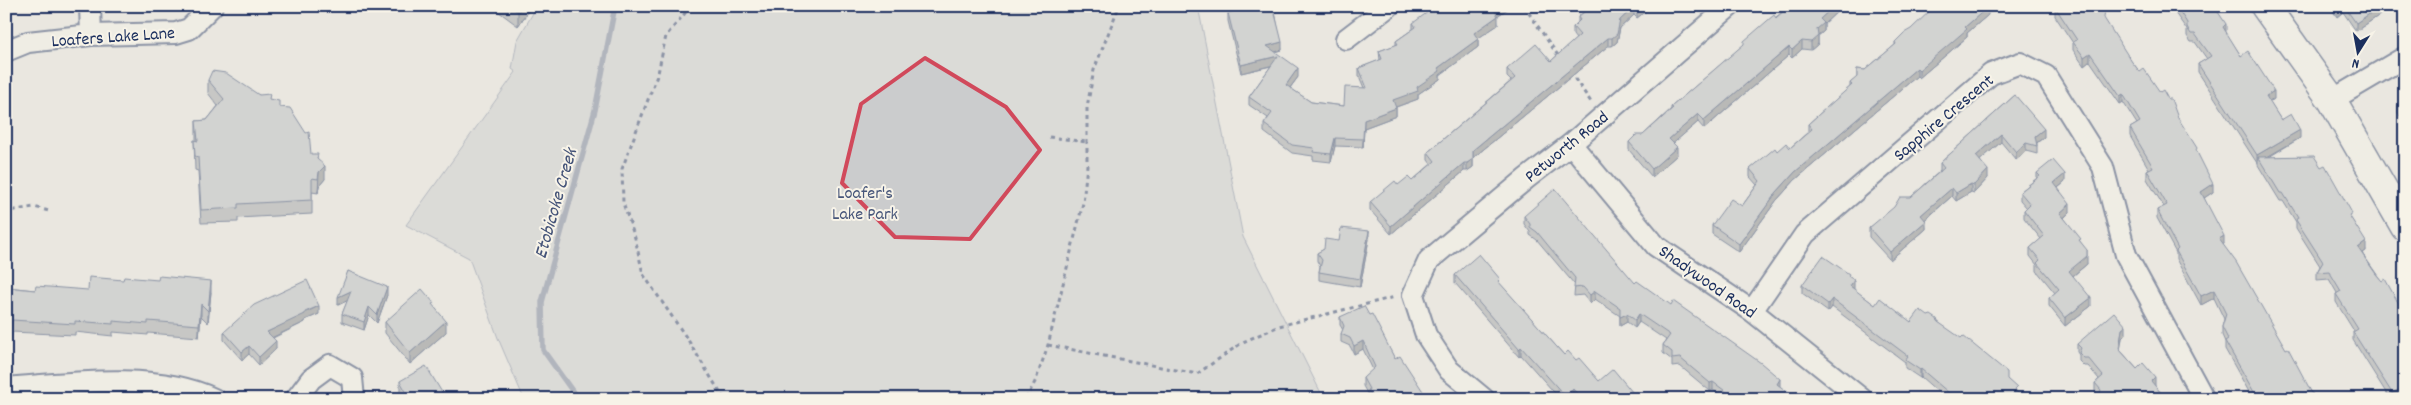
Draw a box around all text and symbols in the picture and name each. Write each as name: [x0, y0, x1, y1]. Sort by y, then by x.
street label: Loafers Lake Lane: [51, 22, 176, 55]
north arrow: [2334, 28, 2384, 78]
text: N: [2351, 52, 2361, 73]
street label: Sapphire Crescent: [1889, 69, 2001, 168]
street label: Petworth Road: [1520, 106, 1615, 190]
water label: Etobicoke Creek: [529, 144, 587, 262]
park label: Loafer's Lake Park: [832, 182, 898, 228]
street label: Shadywood Road: [1653, 240, 1761, 326]

